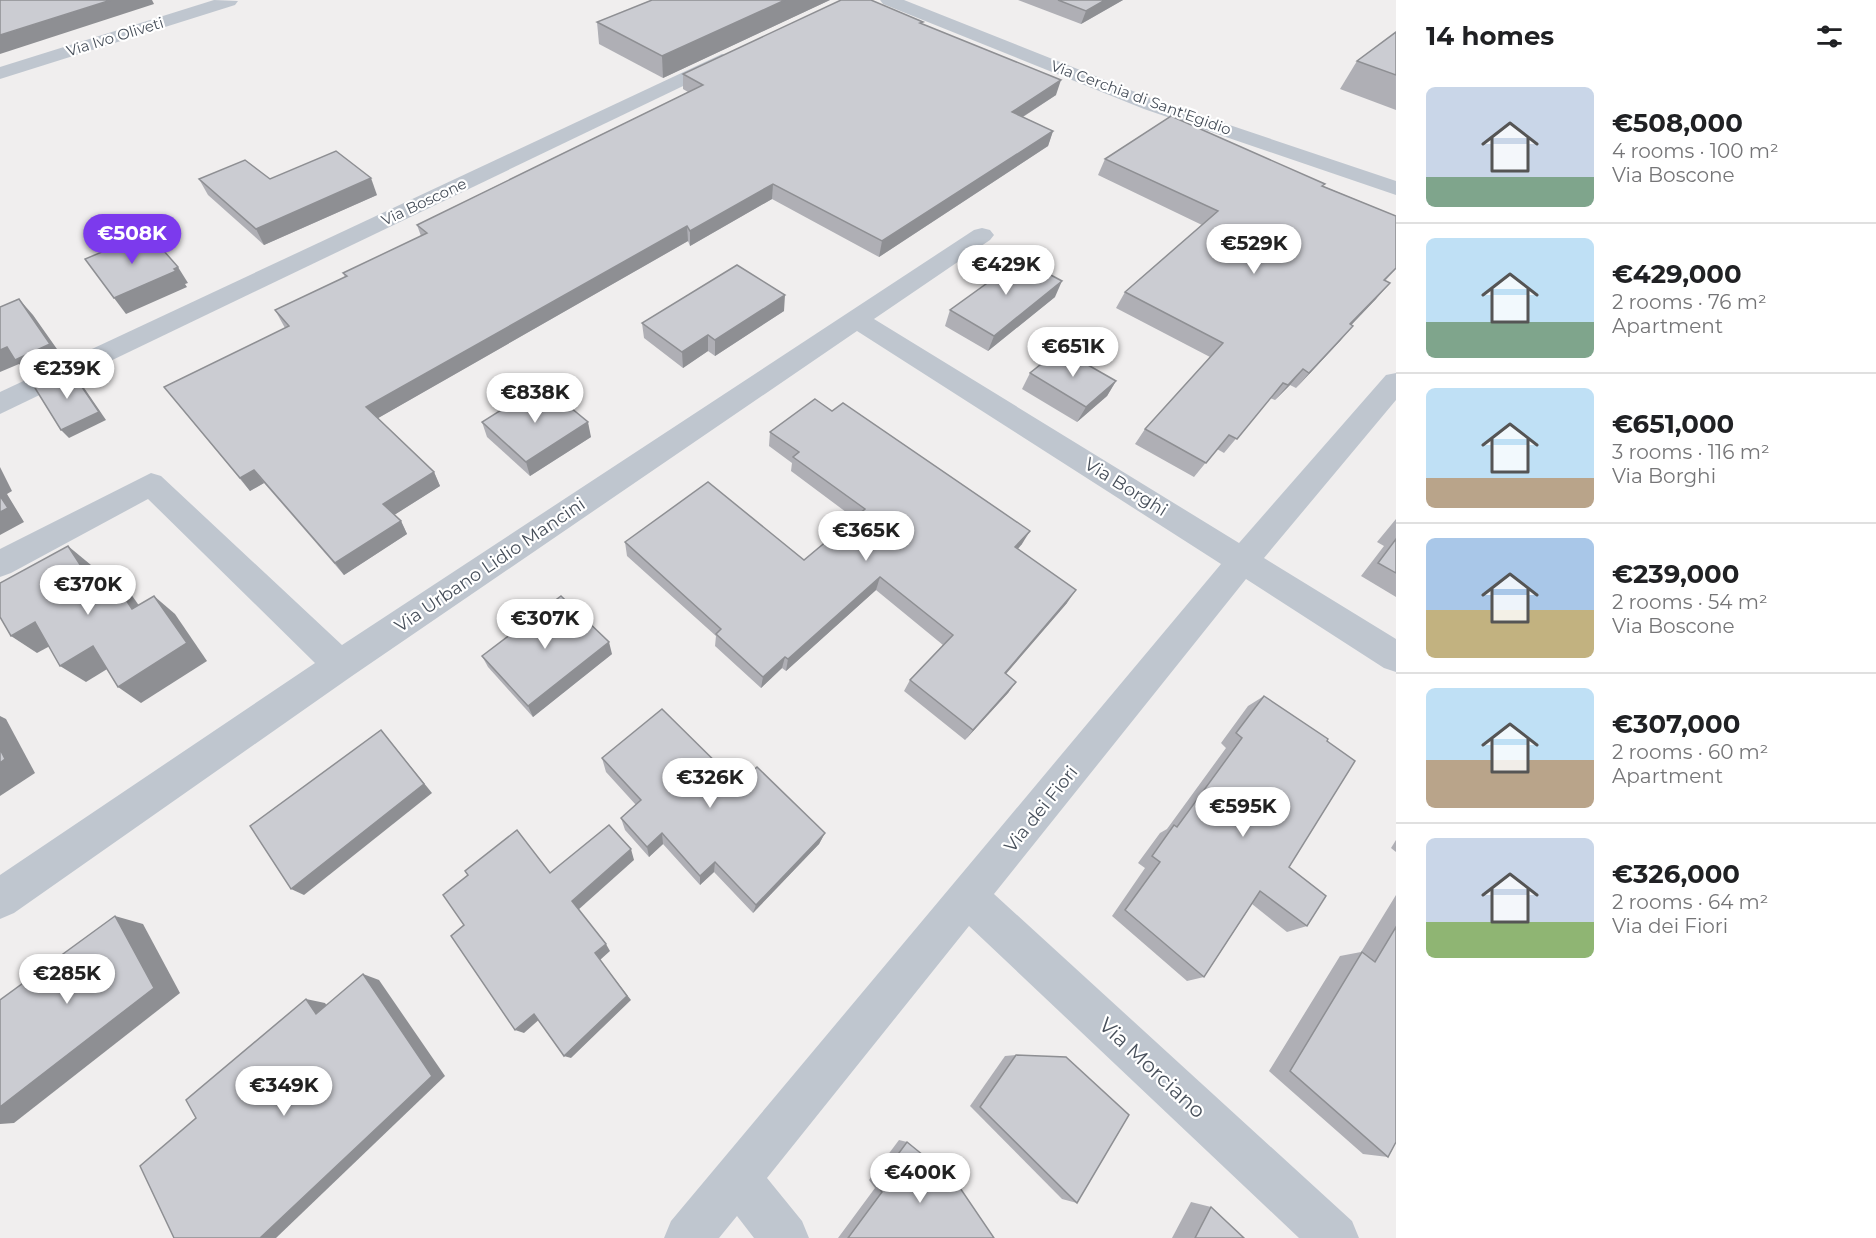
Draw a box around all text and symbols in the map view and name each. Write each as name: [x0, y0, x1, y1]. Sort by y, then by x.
street label: Via Ivo Oliveti: [64, 13, 166, 60]
text: 14 homes: [1426, 20, 1554, 52]
icon: filters: [1813, 20, 1846, 53]
street label: Via Cerchia di Sant'Egidio: [1048, 56, 1234, 139]
text: €508,000: [1612, 107, 1743, 139]
icon: home: [1474, 111, 1546, 183]
text: 4 rooms · 100 m²: [1612, 139, 1779, 163]
text: Via Boscone: [1612, 163, 1735, 187]
street label: Via Boscone: [378, 173, 469, 230]
pin: €508K: [90, 214, 174, 265]
text: €508K: [97, 221, 167, 245]
pin: €529K: [1212, 224, 1296, 275]
text: €529K: [1220, 231, 1288, 255]
pin: €429K: [964, 245, 1048, 296]
text: €429K: [971, 252, 1041, 276]
text: €429,000: [1612, 258, 1742, 290]
icon: home: [1474, 262, 1546, 334]
text: 2 rooms · 76 m²: [1612, 290, 1767, 314]
text: Apartment: [1612, 314, 1723, 338]
pin: €651K: [1031, 327, 1115, 378]
text: €651K: [1041, 334, 1105, 358]
pin: €239K: [25, 349, 109, 400]
text: €239K: [33, 356, 101, 380]
pin: €838K: [493, 373, 577, 424]
text: €838K: [500, 380, 570, 404]
text: €651,000: [1612, 408, 1734, 440]
icon: home: [1474, 412, 1546, 484]
text: 3 rooms · 116 m²: [1612, 440, 1770, 464]
street label: Via Borghi: [1080, 453, 1172, 521]
text: Via Borghi: [1612, 464, 1716, 488]
street label: Via Urbano Lidio Mancini: [391, 493, 589, 637]
pin: €365K: [824, 511, 908, 562]
text: €365K: [832, 518, 900, 542]
text: €239,000: [1612, 558, 1739, 590]
icon: home: [1474, 562, 1546, 634]
pin: €370K: [46, 565, 130, 616]
text: €370K: [54, 572, 122, 596]
text: 2 rooms · 54 m²: [1612, 590, 1768, 614]
pin: €307K: [503, 599, 587, 650]
text: €307K: [511, 606, 579, 630]
text: Via Boscone: [1612, 614, 1735, 638]
text: €307,000: [1612, 708, 1740, 740]
icon: home: [1474, 712, 1546, 784]
text: 2 rooms · 60 m²: [1612, 740, 1768, 764]
pin: €326K: [668, 758, 752, 809]
street label: Via dei Fiori: [1000, 761, 1082, 857]
text: Apartment: [1612, 764, 1723, 788]
text: €326K: [676, 765, 744, 789]
pin: €595K: [1201, 787, 1285, 838]
text: €595K: [1209, 794, 1277, 818]
text: €326,000: [1612, 858, 1740, 890]
icon: home: [1474, 862, 1546, 934]
text: 2 rooms · 64 m²: [1612, 890, 1768, 914]
text: Via dei Fiori: [1612, 914, 1728, 938]
pin: €285K: [25, 954, 109, 1005]
text: €285K: [33, 961, 101, 985]
street label: Via Morciano: [1094, 1012, 1211, 1123]
pin: €349K: [242, 1066, 326, 1117]
text: €349K: [249, 1073, 319, 1097]
pin: €400K: [878, 1153, 962, 1204]
text: €400K: [884, 1160, 956, 1184]

